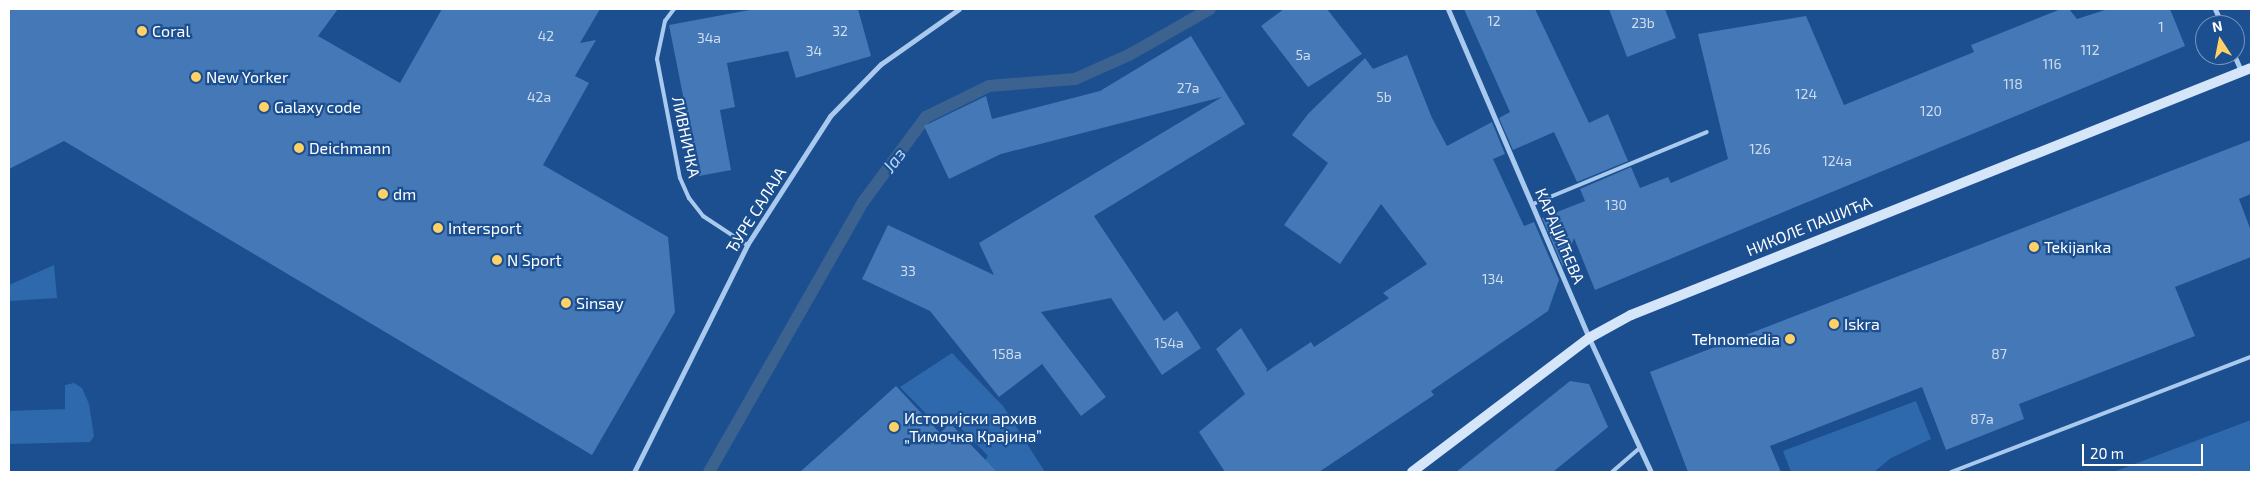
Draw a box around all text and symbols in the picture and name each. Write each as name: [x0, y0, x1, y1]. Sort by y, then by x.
house number: 12: [1487, 13, 1501, 29]
house number: 23b: [1631, 15, 1655, 31]
north arrow: [2195, 15, 2245, 65]
text: N: [2211, 16, 2224, 35]
house number: 1: [2158, 19, 2164, 35]
place label: Coral: [152, 21, 190, 41]
house number: 32: [832, 23, 848, 39]
marker: Coral: [136, 25, 148, 37]
house number: 42: [538, 28, 554, 44]
house number: 34a: [697, 30, 721, 46]
house number: 112: [2080, 42, 2100, 58]
house number: 34: [806, 43, 822, 59]
house number: 5a: [1295, 47, 1311, 63]
house number: 116: [2042, 56, 2062, 72]
place label: New Yorker: [206, 67, 289, 87]
marker: New Yorker: [190, 71, 202, 83]
house number: 118: [2003, 76, 2023, 92]
house number: 27a: [1177, 80, 1199, 96]
house number: 124: [1795, 86, 1817, 102]
house number: 42a: [527, 89, 551, 105]
house number: 5b: [1376, 89, 1392, 105]
street label: ЛИВНИЧКА: [668, 95, 704, 179]
place label: Galaxy code: [274, 97, 361, 117]
marker: Galaxy code: [258, 101, 270, 113]
house number: 120: [1920, 103, 1942, 119]
place label: Deichmann: [309, 138, 391, 158]
house number: 126: [1749, 141, 1771, 157]
marker: Deichmann: [293, 142, 305, 154]
water label: Јаз: [878, 143, 910, 177]
house number: 124a: [1822, 153, 1852, 169]
street label: ЂУРЕ САЛАЈА: [722, 164, 790, 256]
place label: dm: [393, 184, 416, 204]
street label: КАРАЏИЋЕВА: [1531, 185, 1589, 287]
marker: dm: [377, 188, 389, 200]
street label: НИКОЛЕ ПАШИЋА: [1743, 192, 1875, 260]
house number: 130: [1605, 197, 1627, 213]
place label: Intersport: [448, 218, 522, 238]
marker: Intersport: [432, 222, 444, 234]
place label: Tekijanka: [2044, 237, 2111, 257]
marker: Tekijanka: [2028, 241, 2040, 253]
place label: N Sport: [507, 250, 562, 270]
marker: N Sport: [491, 254, 503, 266]
house number: 33: [900, 263, 916, 279]
house number: 134: [1482, 271, 1504, 287]
place label: Sinsay: [576, 293, 624, 313]
marker: Sinsay: [560, 297, 572, 309]
place label: Iskra: [1844, 314, 1880, 334]
marker: Iskra: [1828, 318, 1840, 330]
place label: Tehnomedia: [1692, 329, 1780, 349]
marker: Tehnomedia: [1784, 333, 1796, 345]
house number: 154a: [1154, 335, 1184, 351]
house number: 158a: [992, 346, 1022, 362]
house number: 87: [1991, 346, 2007, 362]
place label: Историјски архив „Тимочка Крајина”: [904, 408, 1042, 446]
house number: 87a: [1970, 411, 1994, 427]
marker: Историјски архив „Тимочка Крајина”: [888, 421, 900, 433]
scale bar: [2085, 434, 2206, 466]
text: 20 m: [2090, 444, 2124, 462]

